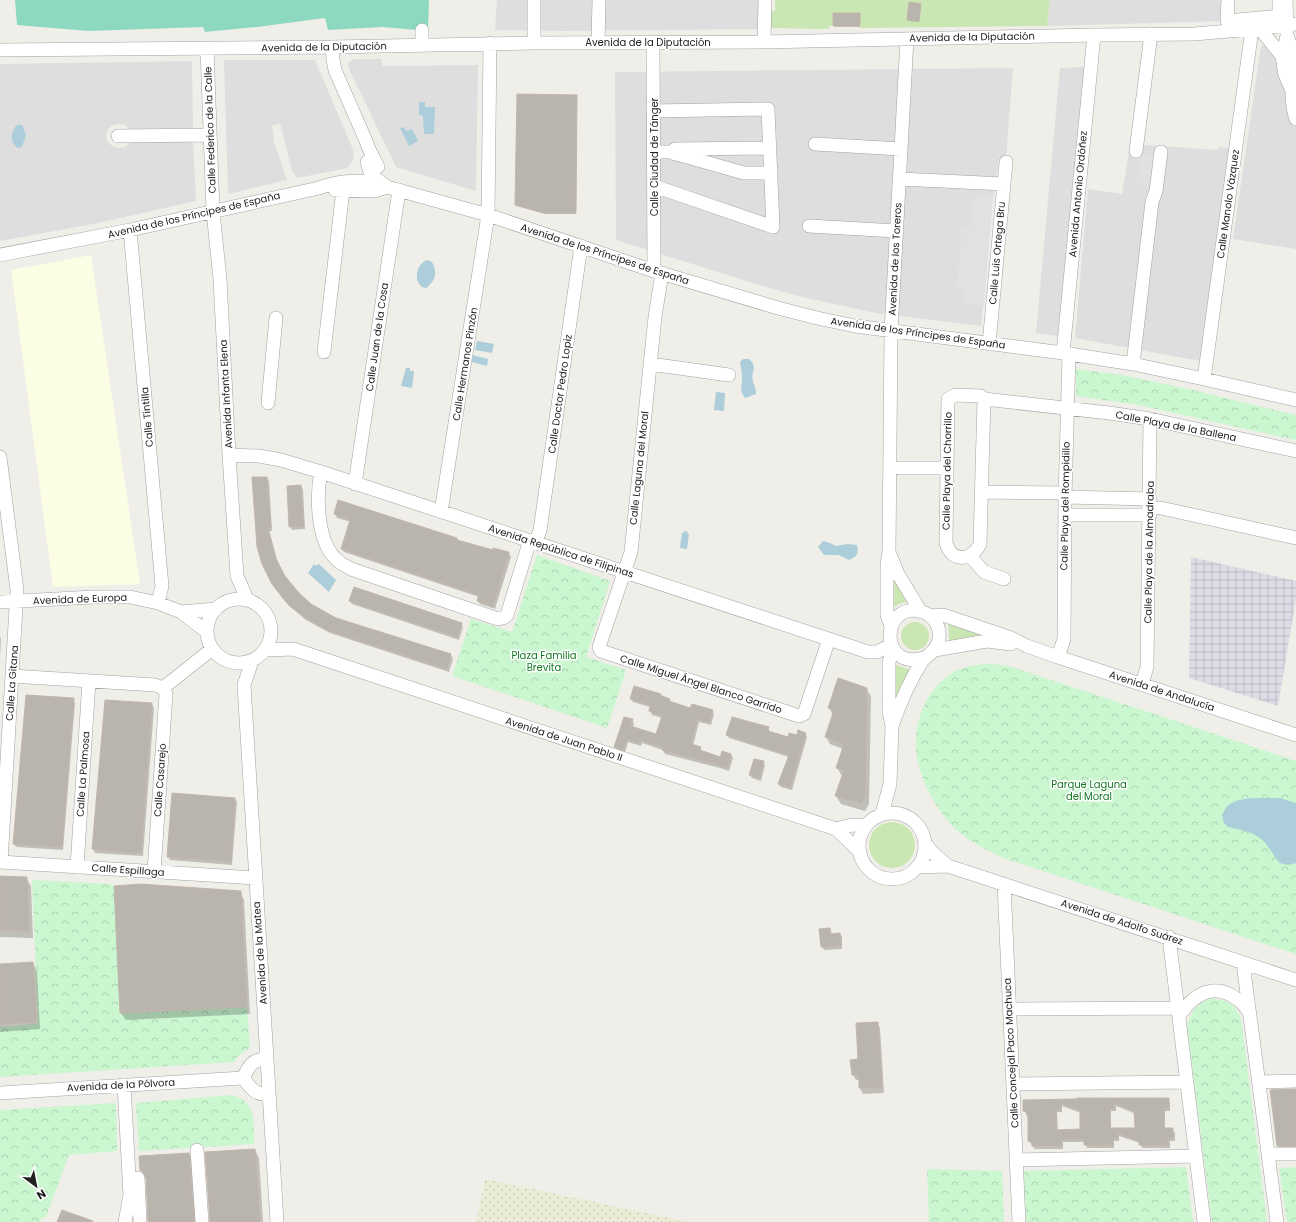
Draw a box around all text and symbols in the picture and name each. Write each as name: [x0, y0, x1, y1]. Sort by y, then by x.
street label: Avenida de la Diputación: [909, 28, 1035, 46]
street label: Avenida de la Diputación: [585, 35, 711, 50]
street label: Avenida de la Diputación: [261, 38, 387, 56]
street label: Calle Federico de la Calle: [200, 66, 220, 194]
street label: Calle Ciudad de Tánger: [647, 97, 662, 216]
street label: Avenida Antonio Ordóñez: [1065, 130, 1091, 258]
street label: Calle Manolo Vázquez: [1213, 148, 1243, 259]
street label: Avenida de los Príncipes de España: [106, 188, 282, 242]
street label: Calle Luis Ortega Bru: [985, 201, 1009, 305]
street label: Avenida de los Toreros: [885, 202, 905, 316]
street label: Avenida de los Príncipes de España: [519, 220, 691, 288]
street label: Calle Juan de la Cosa: [362, 282, 392, 392]
street label: Calle Hermanos Pinzón: [449, 306, 481, 422]
street label: Avenida de los Príncipes de España: [830, 313, 1006, 353]
street label: Calle Doctor Pedro Lopiz: [544, 333, 576, 455]
street label: Avenida Infanta Elena: [216, 339, 236, 449]
street label: Calle Tintilla: [137, 386, 157, 448]
street label: Calle Playa de la Ballena: [1114, 407, 1238, 445]
street label: Calle Laguna del Moral: [626, 410, 652, 526]
street label: Calle Playa del Chorrillo: [938, 412, 956, 530]
street label: Calle Playa del Rompidillo: [1056, 441, 1074, 571]
street label: Calle Playa de la Almadraba: [1140, 480, 1158, 624]
street label: Avenida República de Filipinas: [486, 520, 636, 582]
street label: Avenida de Europa: [33, 590, 127, 608]
street label: Calle La Gitana: [2, 645, 22, 721]
park label: Plaza Familia Brevita: [511, 648, 577, 675]
street label: Calle Miguel Ángel Blanco Garrido: [618, 651, 784, 717]
street label: Avenida de Andalucía: [1107, 667, 1217, 715]
street label: Avenida de Juan Pablo II: [503, 713, 625, 765]
street label: Calle La Palmosa: [73, 731, 93, 817]
street label: Calle Casarejo: [150, 743, 170, 817]
park label: Parque Laguna del Moral: [1051, 777, 1127, 804]
street label: Calle Espillaga: [91, 860, 165, 880]
street label: Avenida de Adolfo Suárez: [1059, 895, 1185, 949]
street label: Avenida de la Matea: [249, 901, 271, 1005]
street label: Calle Concejal Paco Machuca: [1000, 978, 1022, 1128]
street label: Avenida de la Pólvora: [67, 1075, 175, 1095]
north arrow: [16, 1166, 56, 1206]
text: N: [34, 1186, 49, 1203]

